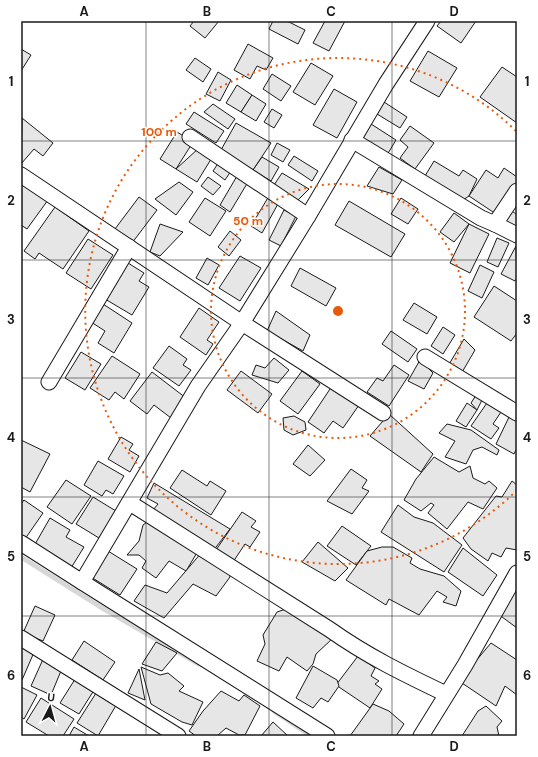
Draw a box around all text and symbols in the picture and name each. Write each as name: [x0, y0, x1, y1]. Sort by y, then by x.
text: A: [79, 3, 89, 20]
text: B: [203, 3, 211, 20]
text: C: [326, 3, 336, 20]
text: D: [449, 3, 459, 20]
text: 1: [9, 73, 13, 90]
text: 1: [525, 73, 529, 90]
text: 100 m: [141, 124, 177, 140]
text: 2: [7, 192, 15, 209]
text: 2: [523, 192, 531, 209]
text: 50 m: [233, 213, 263, 229]
centre of rings: [331, 304, 345, 318]
text: 3: [7, 311, 15, 328]
text: 3: [523, 311, 531, 328]
text: 4: [7, 429, 15, 446]
text: 4: [523, 429, 531, 446]
text: 5: [7, 548, 15, 565]
text: 5: [523, 548, 531, 565]
text: 6: [7, 667, 15, 684]
text: 6: [523, 667, 531, 684]
north arrow: [30, 687, 70, 727]
text: U: [47, 690, 56, 704]
text: A: [79, 738, 89, 755]
text: B: [203, 738, 211, 755]
text: C: [326, 738, 336, 755]
text: D: [449, 738, 459, 755]

